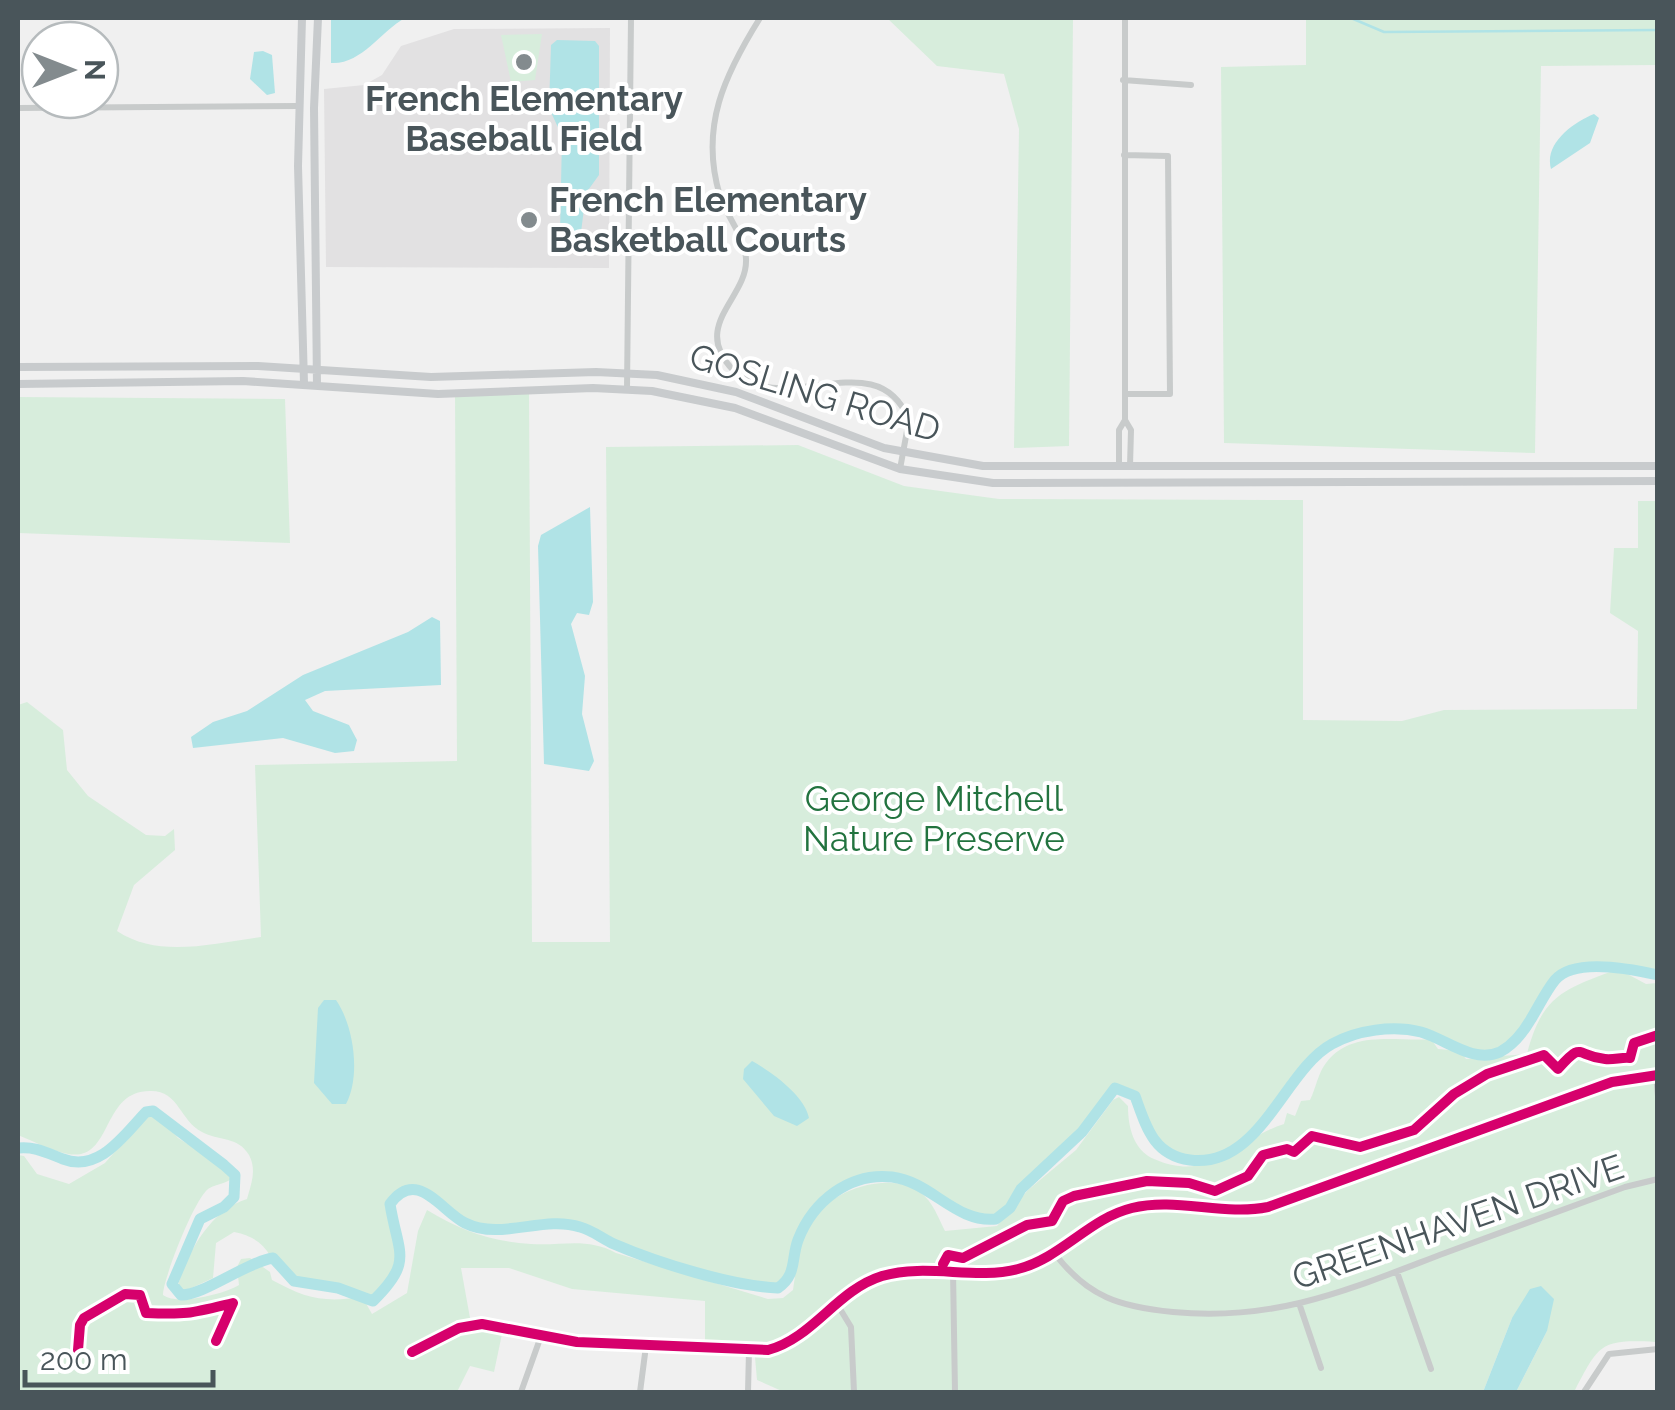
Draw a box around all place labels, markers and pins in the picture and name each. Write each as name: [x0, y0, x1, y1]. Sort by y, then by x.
marker: French Elementary Baseball Field: [513, 51, 535, 73]
place label: French Elementary Baseball Field: [365, 78, 683, 159]
place label: French Elementary Basketball Courts: [549, 179, 867, 260]
marker: French Elementary Basketball Courts: [518, 209, 540, 231]

